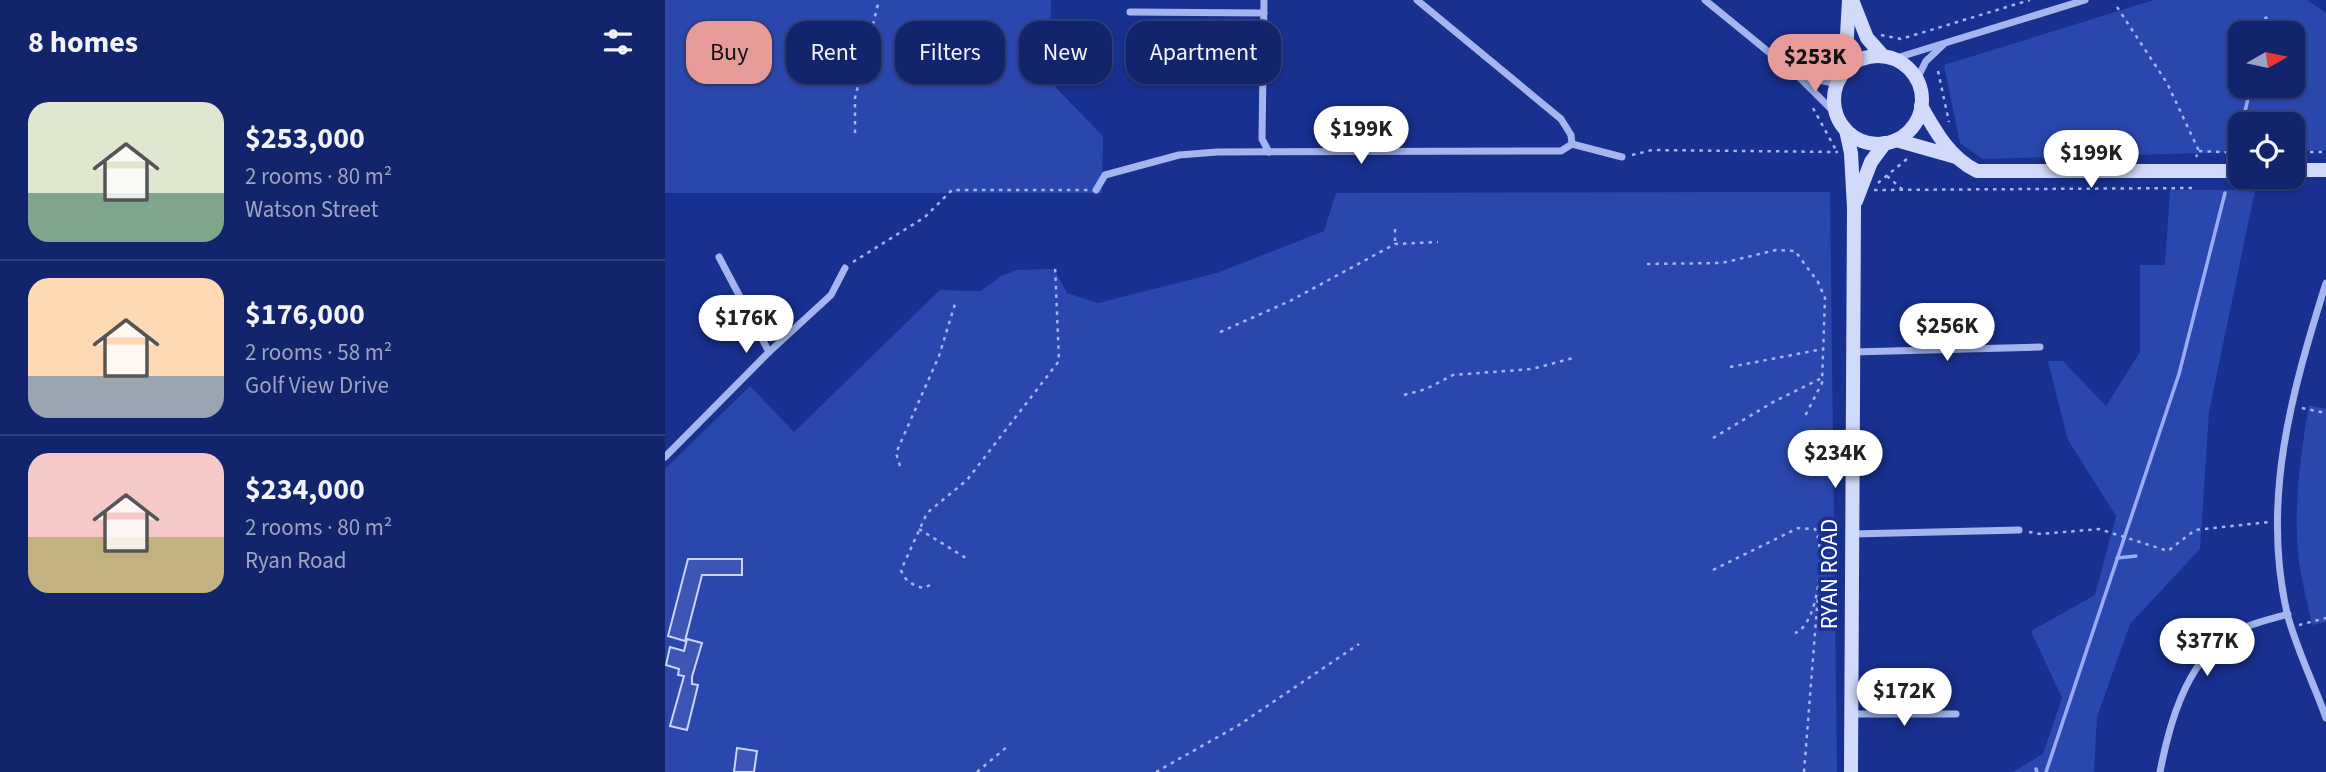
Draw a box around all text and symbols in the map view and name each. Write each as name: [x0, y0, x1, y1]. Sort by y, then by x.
text: 8 homes: [28, 21, 138, 64]
chip: Buy: [686, 21, 772, 84]
chip: Rent: [786, 21, 881, 84]
chip: Filters: [895, 21, 1005, 84]
chip: New: [1019, 21, 1112, 84]
chip: Apartment: [1126, 21, 1281, 84]
north arrow: [2228, 21, 2305, 98]
map controls: [2228, 21, 2305, 189]
icon: filters: [599, 23, 637, 61]
pin: $253K: [1766, 34, 1864, 94]
text: $253K: [1784, 40, 1846, 73]
pin: $199K: [1312, 106, 1410, 166]
text: $199K: [1330, 112, 1392, 145]
button: locate: [2228, 112, 2305, 189]
text: $253,000: [245, 117, 365, 160]
icon: home: [84, 130, 168, 214]
pin: $199K: [2042, 130, 2140, 190]
text: $199K: [2060, 136, 2122, 169]
text: 2 rooms · 80 m²: [245, 160, 392, 193]
text: Watson Street: [245, 193, 378, 226]
text: $176,000: [245, 293, 365, 336]
pin: $176K: [697, 296, 795, 355]
text: $176K: [715, 301, 777, 334]
pin: $256K: [1898, 304, 1996, 363]
icon: home: [84, 306, 168, 390]
text: $256K: [1916, 309, 1978, 342]
text: 2 rooms · 58 m²: [245, 336, 392, 369]
text: Golf View Drive: [245, 369, 389, 402]
pin: $234K: [1786, 430, 1884, 490]
text: $234K: [1804, 436, 1866, 469]
text: $234,000: [245, 468, 365, 511]
icon: home: [84, 481, 168, 565]
text: 2 rooms · 80 m²: [245, 511, 392, 544]
street label: RYAN ROAD: [1813, 519, 1846, 629]
text: Ryan Road: [245, 544, 347, 577]
pin: $377K: [2158, 618, 2256, 678]
text: $377K: [2176, 624, 2238, 657]
pin: $172K: [1855, 668, 1953, 728]
text: $172K: [1873, 674, 1935, 707]

